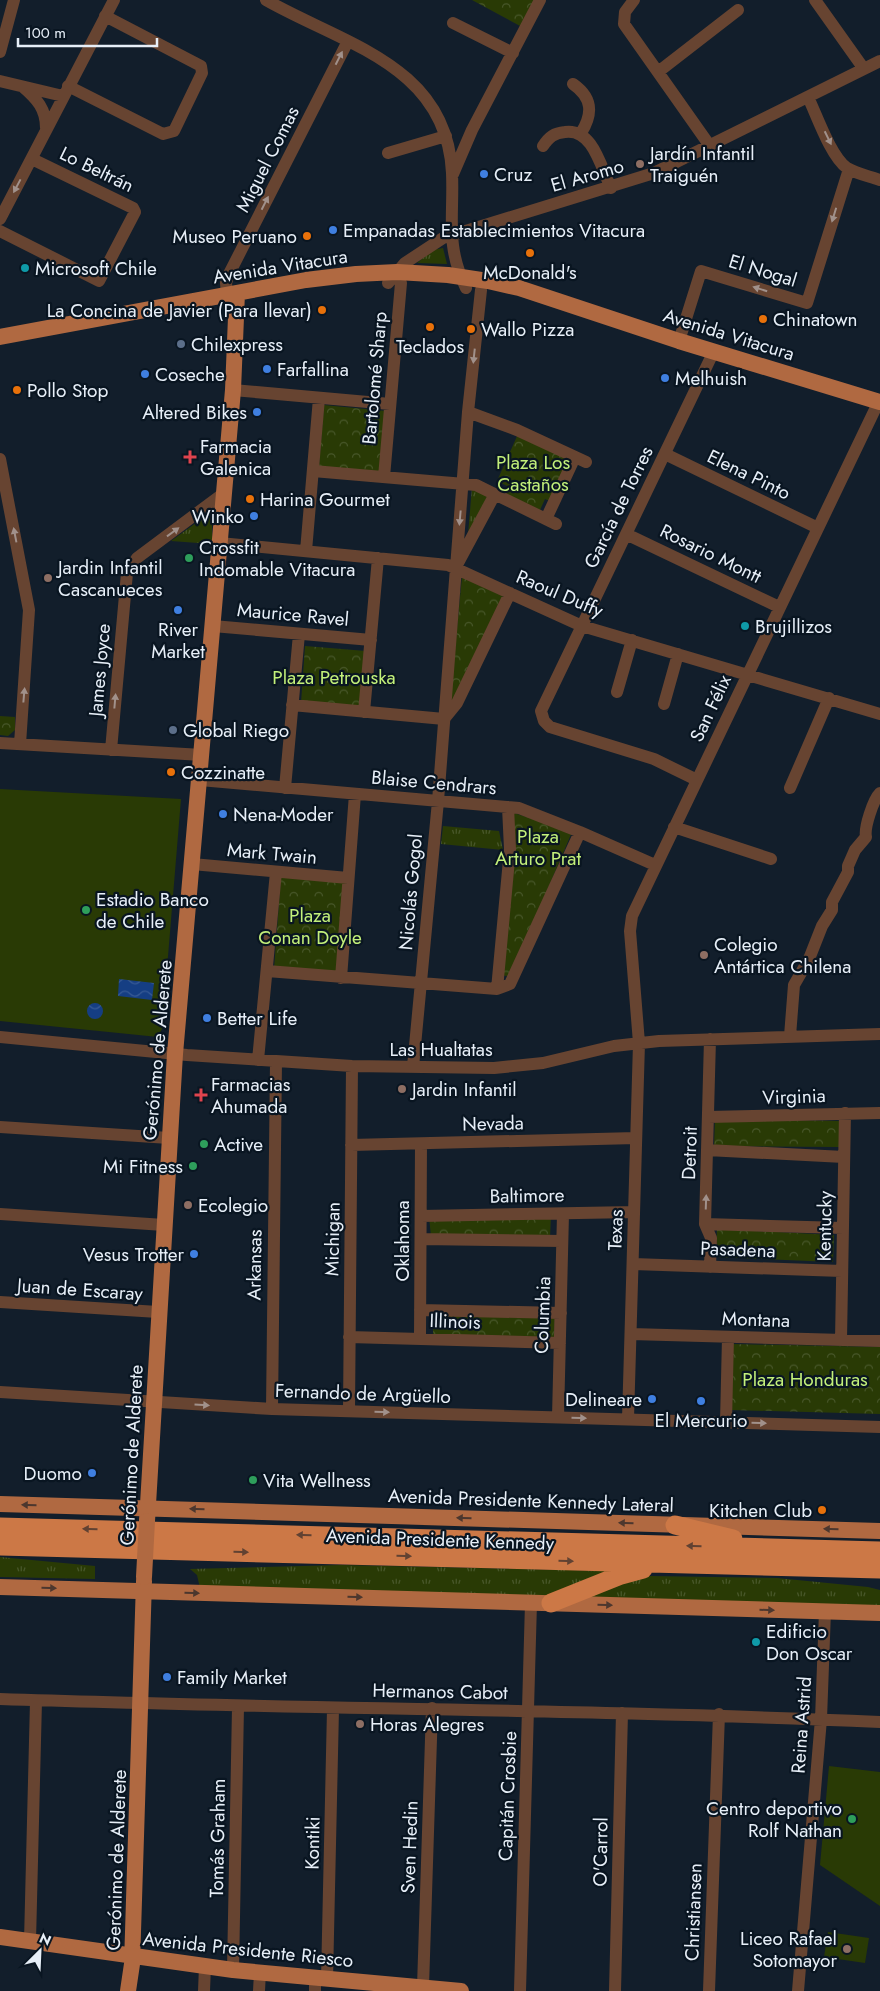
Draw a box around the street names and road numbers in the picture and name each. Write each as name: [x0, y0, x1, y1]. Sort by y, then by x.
street label: Miguel Comas: [229, 101, 306, 217]
street label: Lo Beltrán: [55, 140, 138, 199]
street label: El Aromo: [547, 152, 627, 199]
street label: Avenida Vitacura: [211, 243, 349, 290]
street label: El Nogal: [725, 247, 800, 294]
street label: Avenida Vitacura: [660, 302, 798, 367]
street label: Bartolomé Sharp: [355, 310, 394, 446]
street label: García de Torres: [577, 441, 660, 573]
street label: Elena Pinto: [703, 443, 795, 506]
street label: Rosario Montt: [655, 517, 767, 590]
street label: Raoul Duffy: [512, 563, 608, 624]
street label: Maurice Ravel: [236, 596, 350, 633]
street label: James Joyce: [82, 622, 117, 721]
street label: San Félix: [683, 670, 738, 746]
street label: Blaise Cendrars: [370, 764, 498, 801]
street label: Nicolás Gogol: [392, 833, 429, 951]
street label: Mark Twain: [226, 836, 318, 871]
street label: Gerónimo de Alderete: [136, 958, 179, 1141]
street label: Las Hualtatas: [389, 1036, 493, 1063]
street label: Virginia: [762, 1082, 826, 1111]
street label: Nevada: [462, 1109, 524, 1138]
street label: Detroit: [675, 1125, 704, 1180]
street label: Baltimore: [489, 1181, 565, 1210]
street label: Kentucky: [810, 1190, 839, 1262]
street label: Oklahoma: [389, 1200, 416, 1282]
street label: Michigan: [318, 1202, 347, 1276]
street label: Texas: [601, 1209, 630, 1251]
street label: Arkansas: [240, 1229, 269, 1301]
street label: Pasadena: [700, 1235, 776, 1264]
street label: Juan de Escaray: [13, 1271, 144, 1307]
street label: Columbia: [528, 1276, 557, 1354]
street label: Montana: [721, 1305, 791, 1334]
street label: Illinois: [429, 1307, 481, 1336]
street label: Gerónimo de Alderete: [113, 1364, 150, 1546]
street label: Fernando de Argüello: [275, 1377, 451, 1410]
street label: Avenida Presidente Kennedy Lateral: [388, 1482, 674, 1519]
street label: Avenida Presidente Kennedy: [325, 1522, 555, 1557]
street label: Reina Astrid: [785, 1676, 818, 1774]
street label: Hermanos Cabot: [372, 1677, 508, 1706]
street label: Capitán Crosbie: [492, 1730, 523, 1862]
street label: Gerónimo de Alderete: [100, 1769, 133, 1951]
street label: Tomás Graham: [203, 1778, 232, 1898]
street label: Sven Hedin: [394, 1800, 425, 1894]
street label: Kontiki: [299, 1816, 326, 1870]
street label: O'Carrol: [586, 1817, 615, 1887]
street label: Christiansen: [678, 1863, 709, 1962]
street label: Avenida Presidente Riesco: [141, 1925, 355, 1974]

